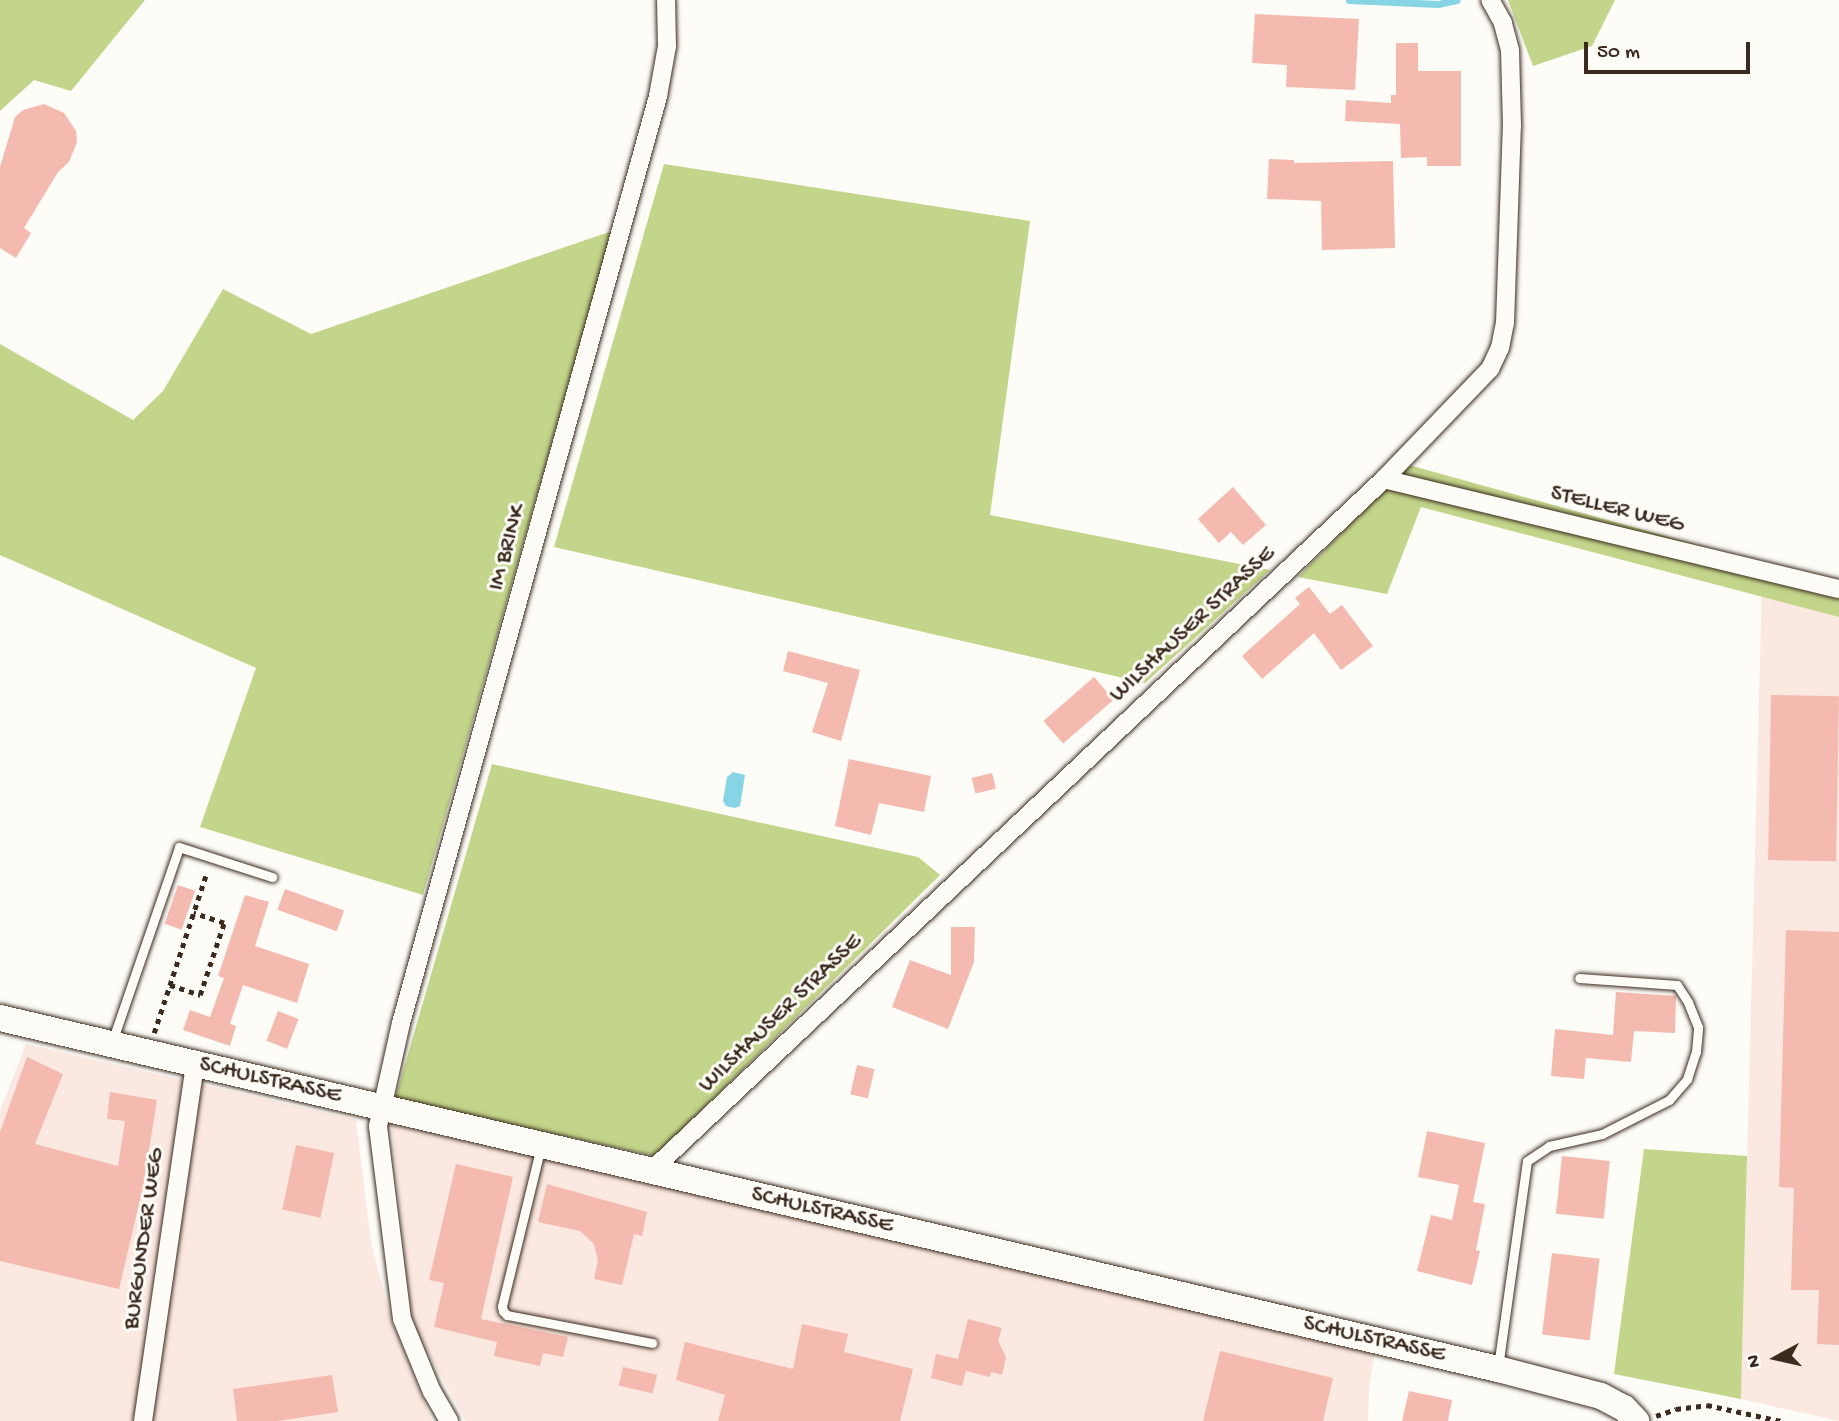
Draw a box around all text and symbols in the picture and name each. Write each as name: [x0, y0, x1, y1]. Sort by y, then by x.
scale bar: [1587, 28, 1753, 72]
text: 50 m: [1597, 41, 1640, 66]
street label: STELLER WEG: [1547, 480, 1687, 540]
street label: IM BRINK: [483, 502, 533, 594]
street label: WILSHAUSER STRASSE: [1104, 541, 1282, 709]
street label: WILSHAUSER STRASSE: [693, 928, 869, 1100]
street label: SCHULSTRASSE: [196, 1051, 344, 1111]
street label: BURGUNDER WEG: [118, 1147, 172, 1331]
street label: SCHULSTRASSE: [748, 1181, 896, 1241]
street label: SCHULSTRASSE: [1300, 1310, 1448, 1370]
north arrow: [1741, 1323, 1811, 1393]
text: N: [1742, 1353, 1767, 1369]

